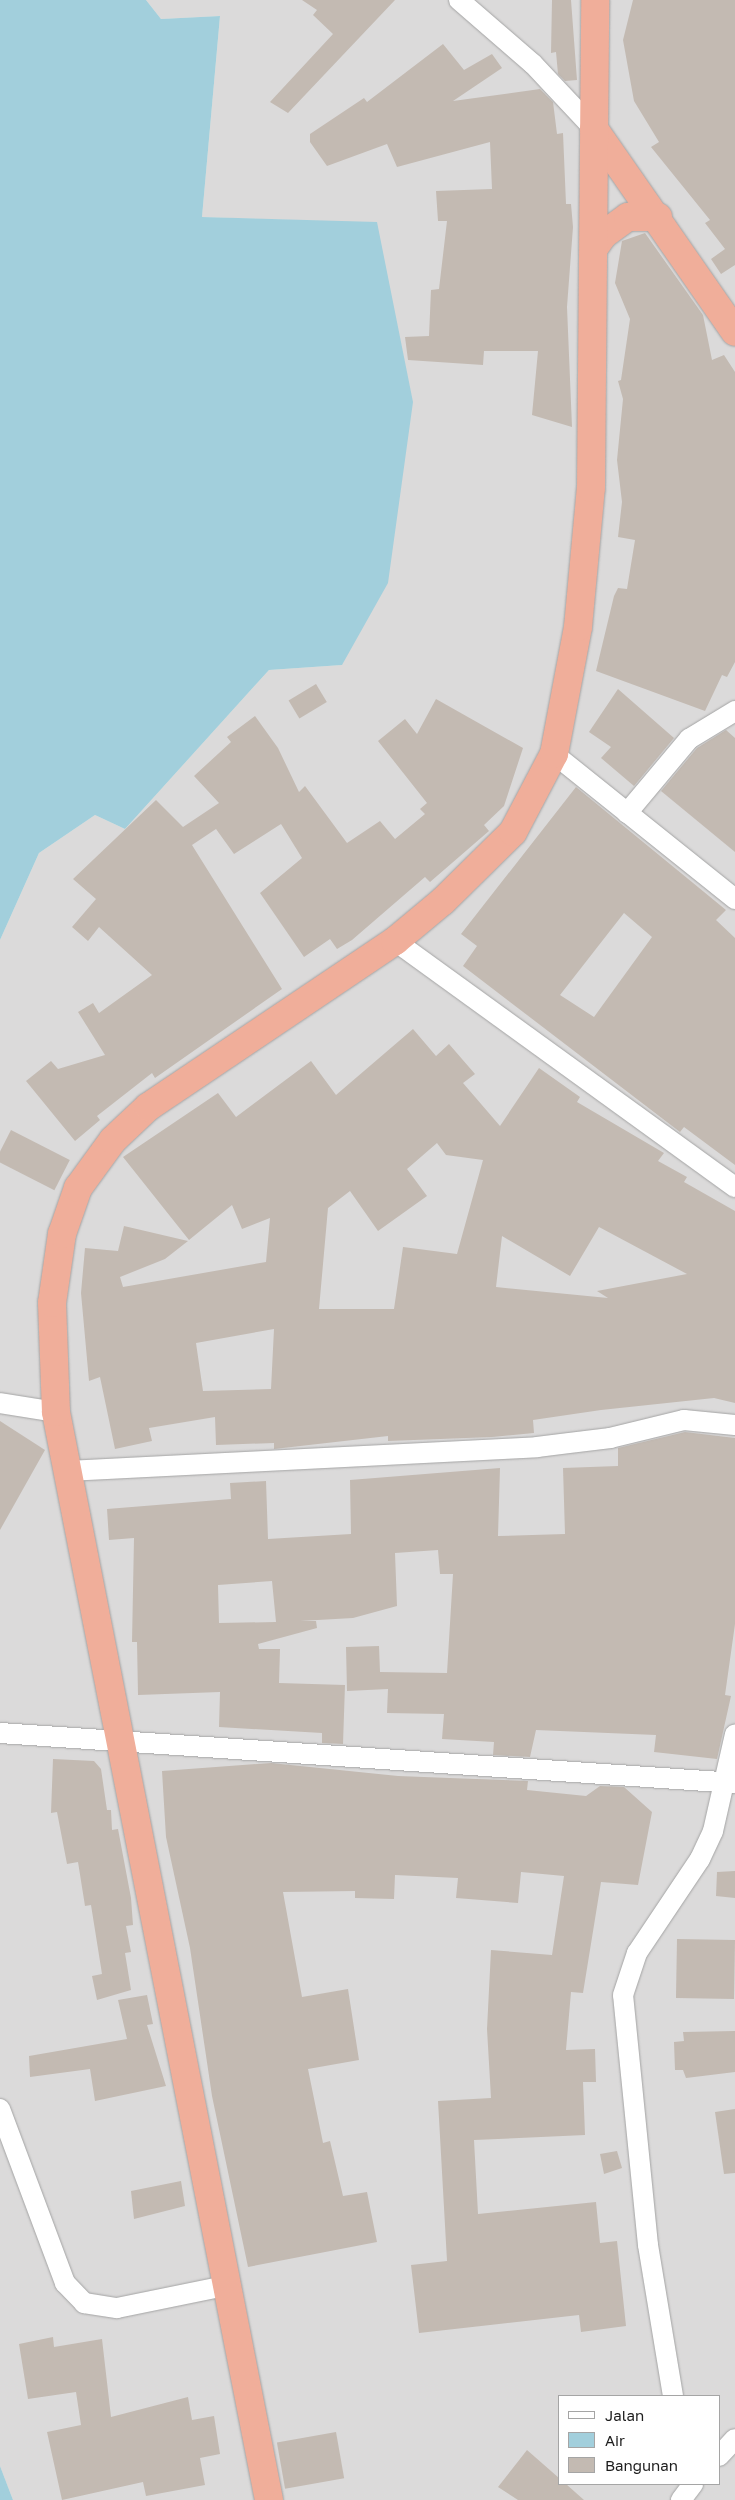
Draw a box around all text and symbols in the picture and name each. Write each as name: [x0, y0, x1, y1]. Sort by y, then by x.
legend: [558, 2395, 720, 2485]
text: Jalan: [605, 2406, 644, 2424]
text: Air: [605, 2431, 625, 2449]
text: Bangunan: [605, 2456, 678, 2474]

